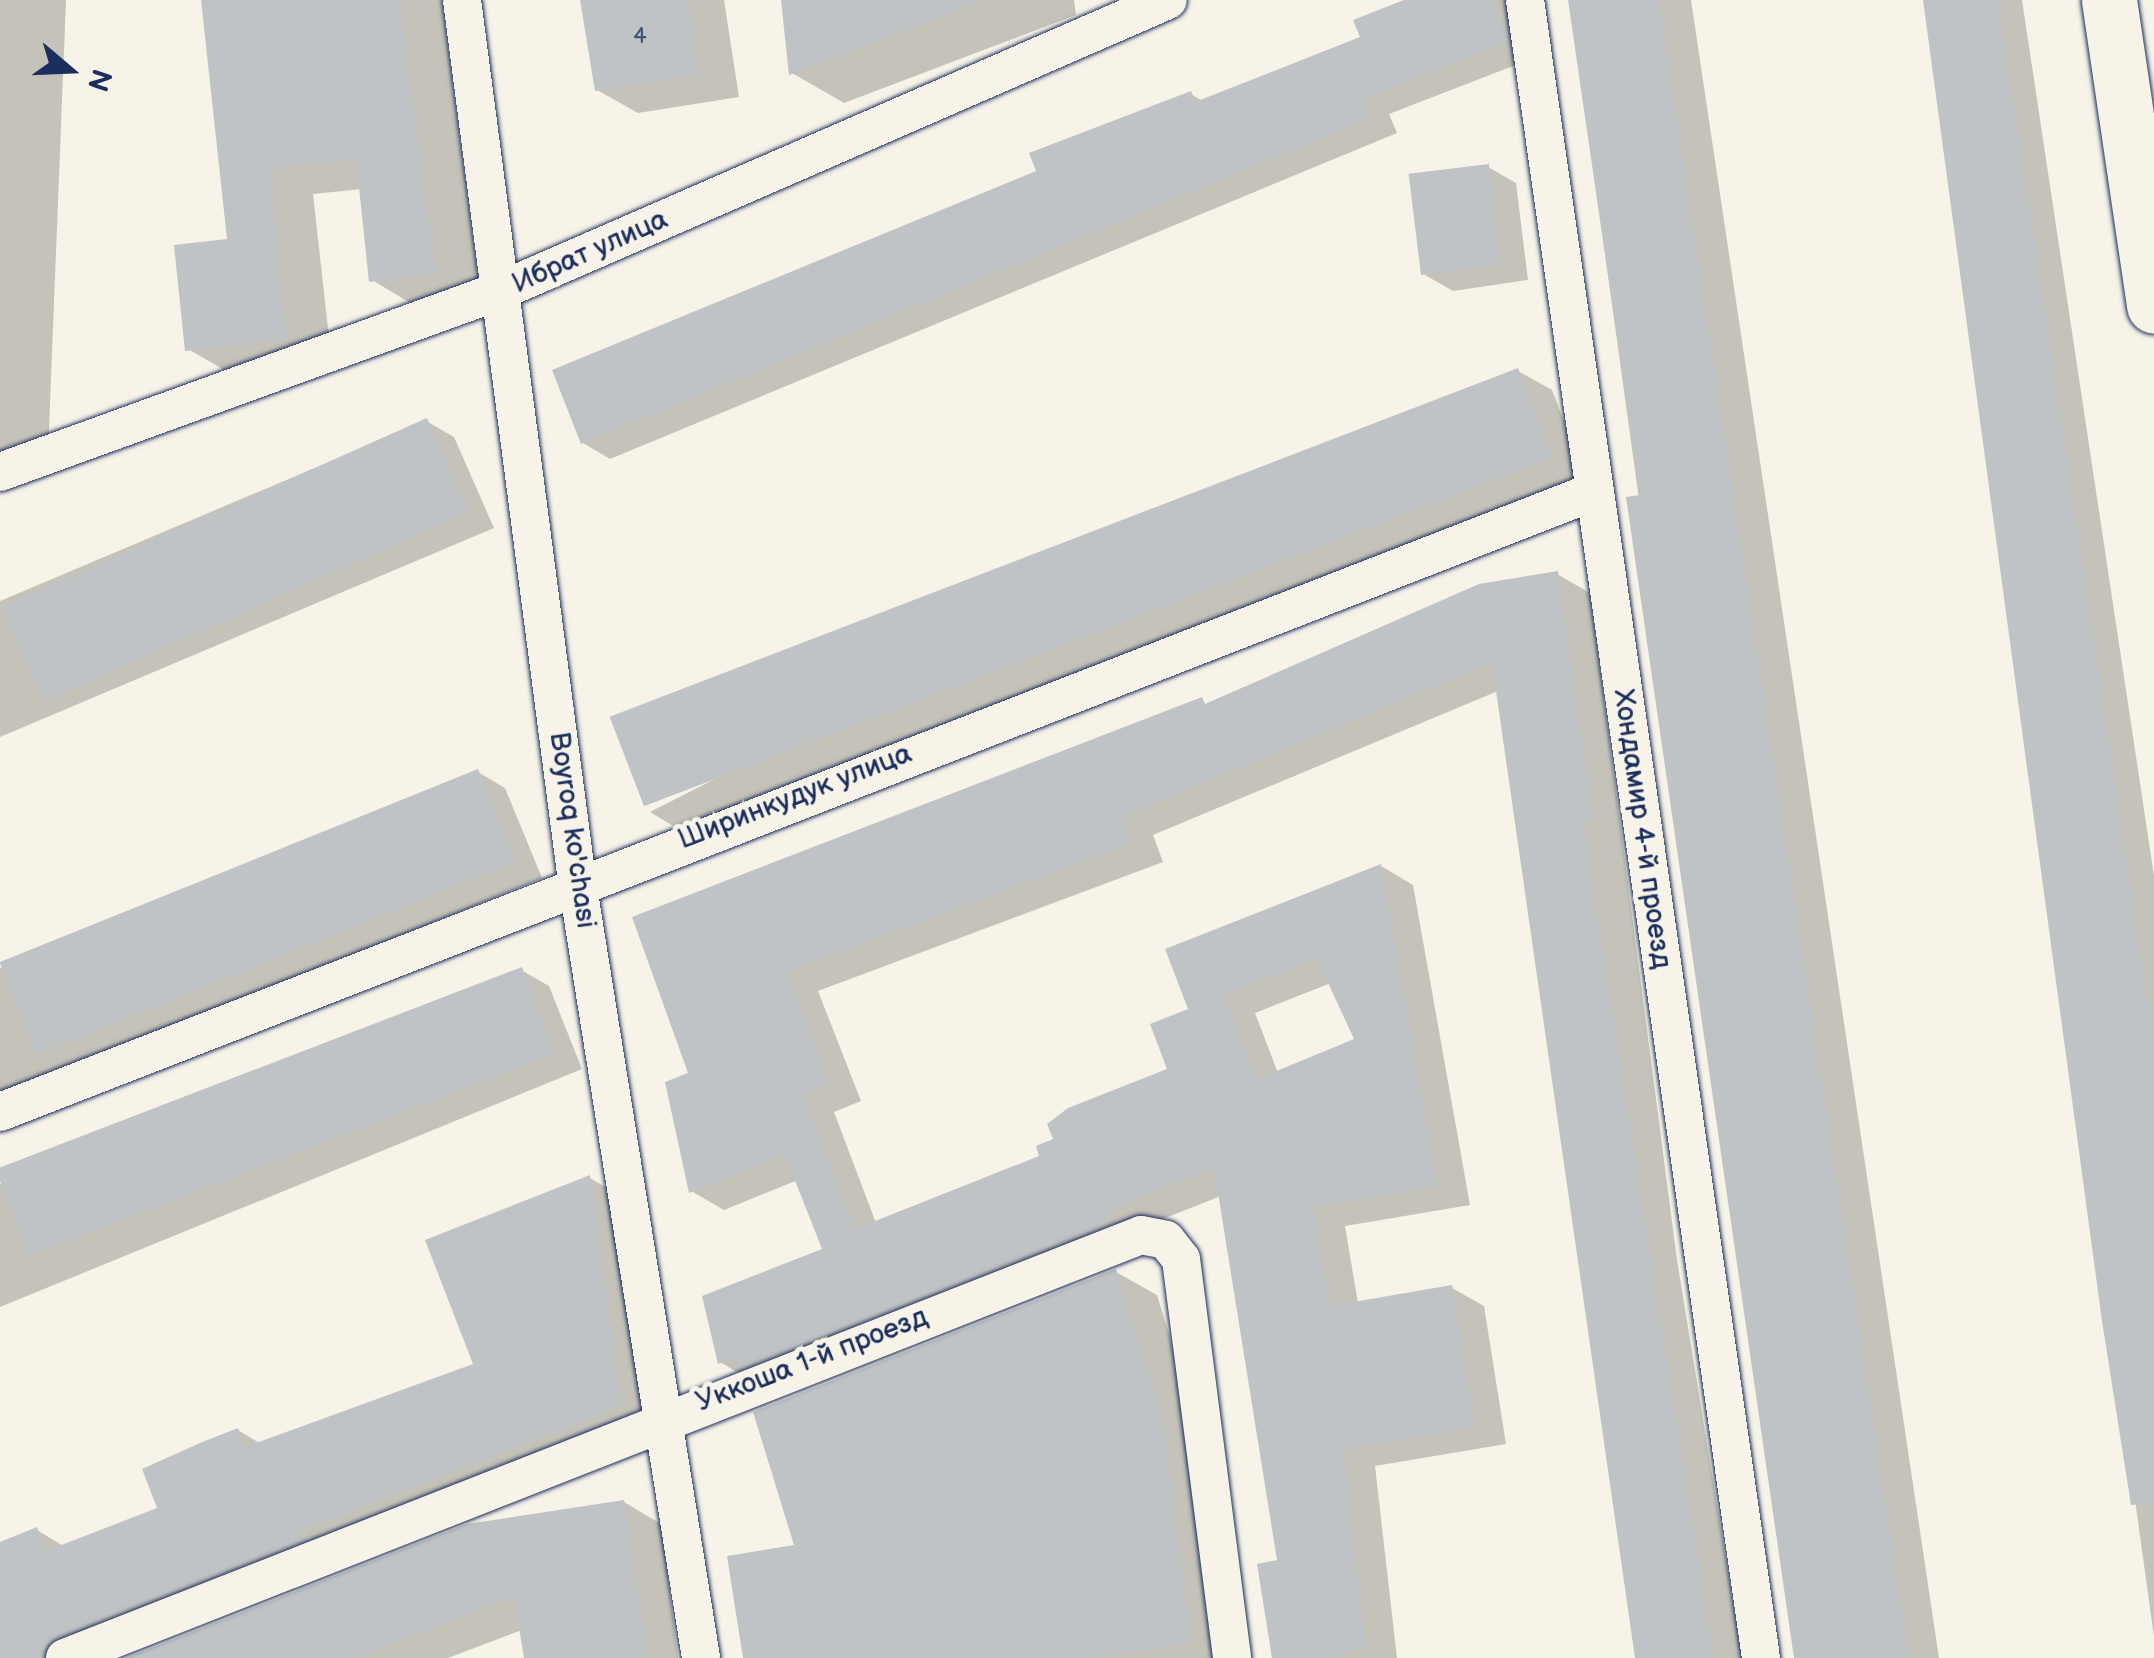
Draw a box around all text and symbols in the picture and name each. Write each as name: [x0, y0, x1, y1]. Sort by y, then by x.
north arrow: [20, 20, 120, 120]
house number: 4: [633, 24, 647, 50]
text: N: [80, 65, 118, 95]
street label: Ибрат улица: [507, 203, 673, 301]
street label: Хондамир 4-й проезд: [1606, 687, 1678, 971]
street label: Boyroq ko'chasi: [542, 730, 602, 930]
street label: Ширинкудук улица: [673, 737, 917, 857]
street label: Уккоша 1-й проезд: [691, 1300, 933, 1420]

